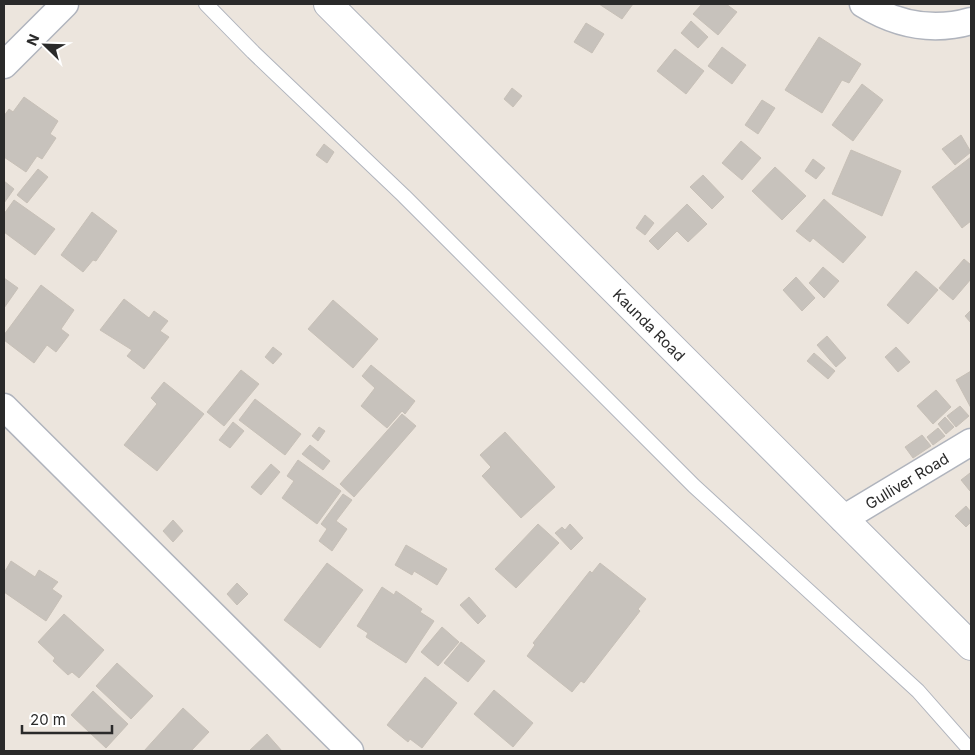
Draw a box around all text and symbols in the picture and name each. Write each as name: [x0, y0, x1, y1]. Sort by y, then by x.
north arrow: [20, 20, 70, 70]
text: N: [23, 31, 42, 48]
street label: Kaunda Road: [609, 285, 689, 365]
street label: Gulliver Road: [862, 449, 952, 513]
scale bar: [22, 702, 112, 734]
text: 20 m: [30, 710, 66, 729]

